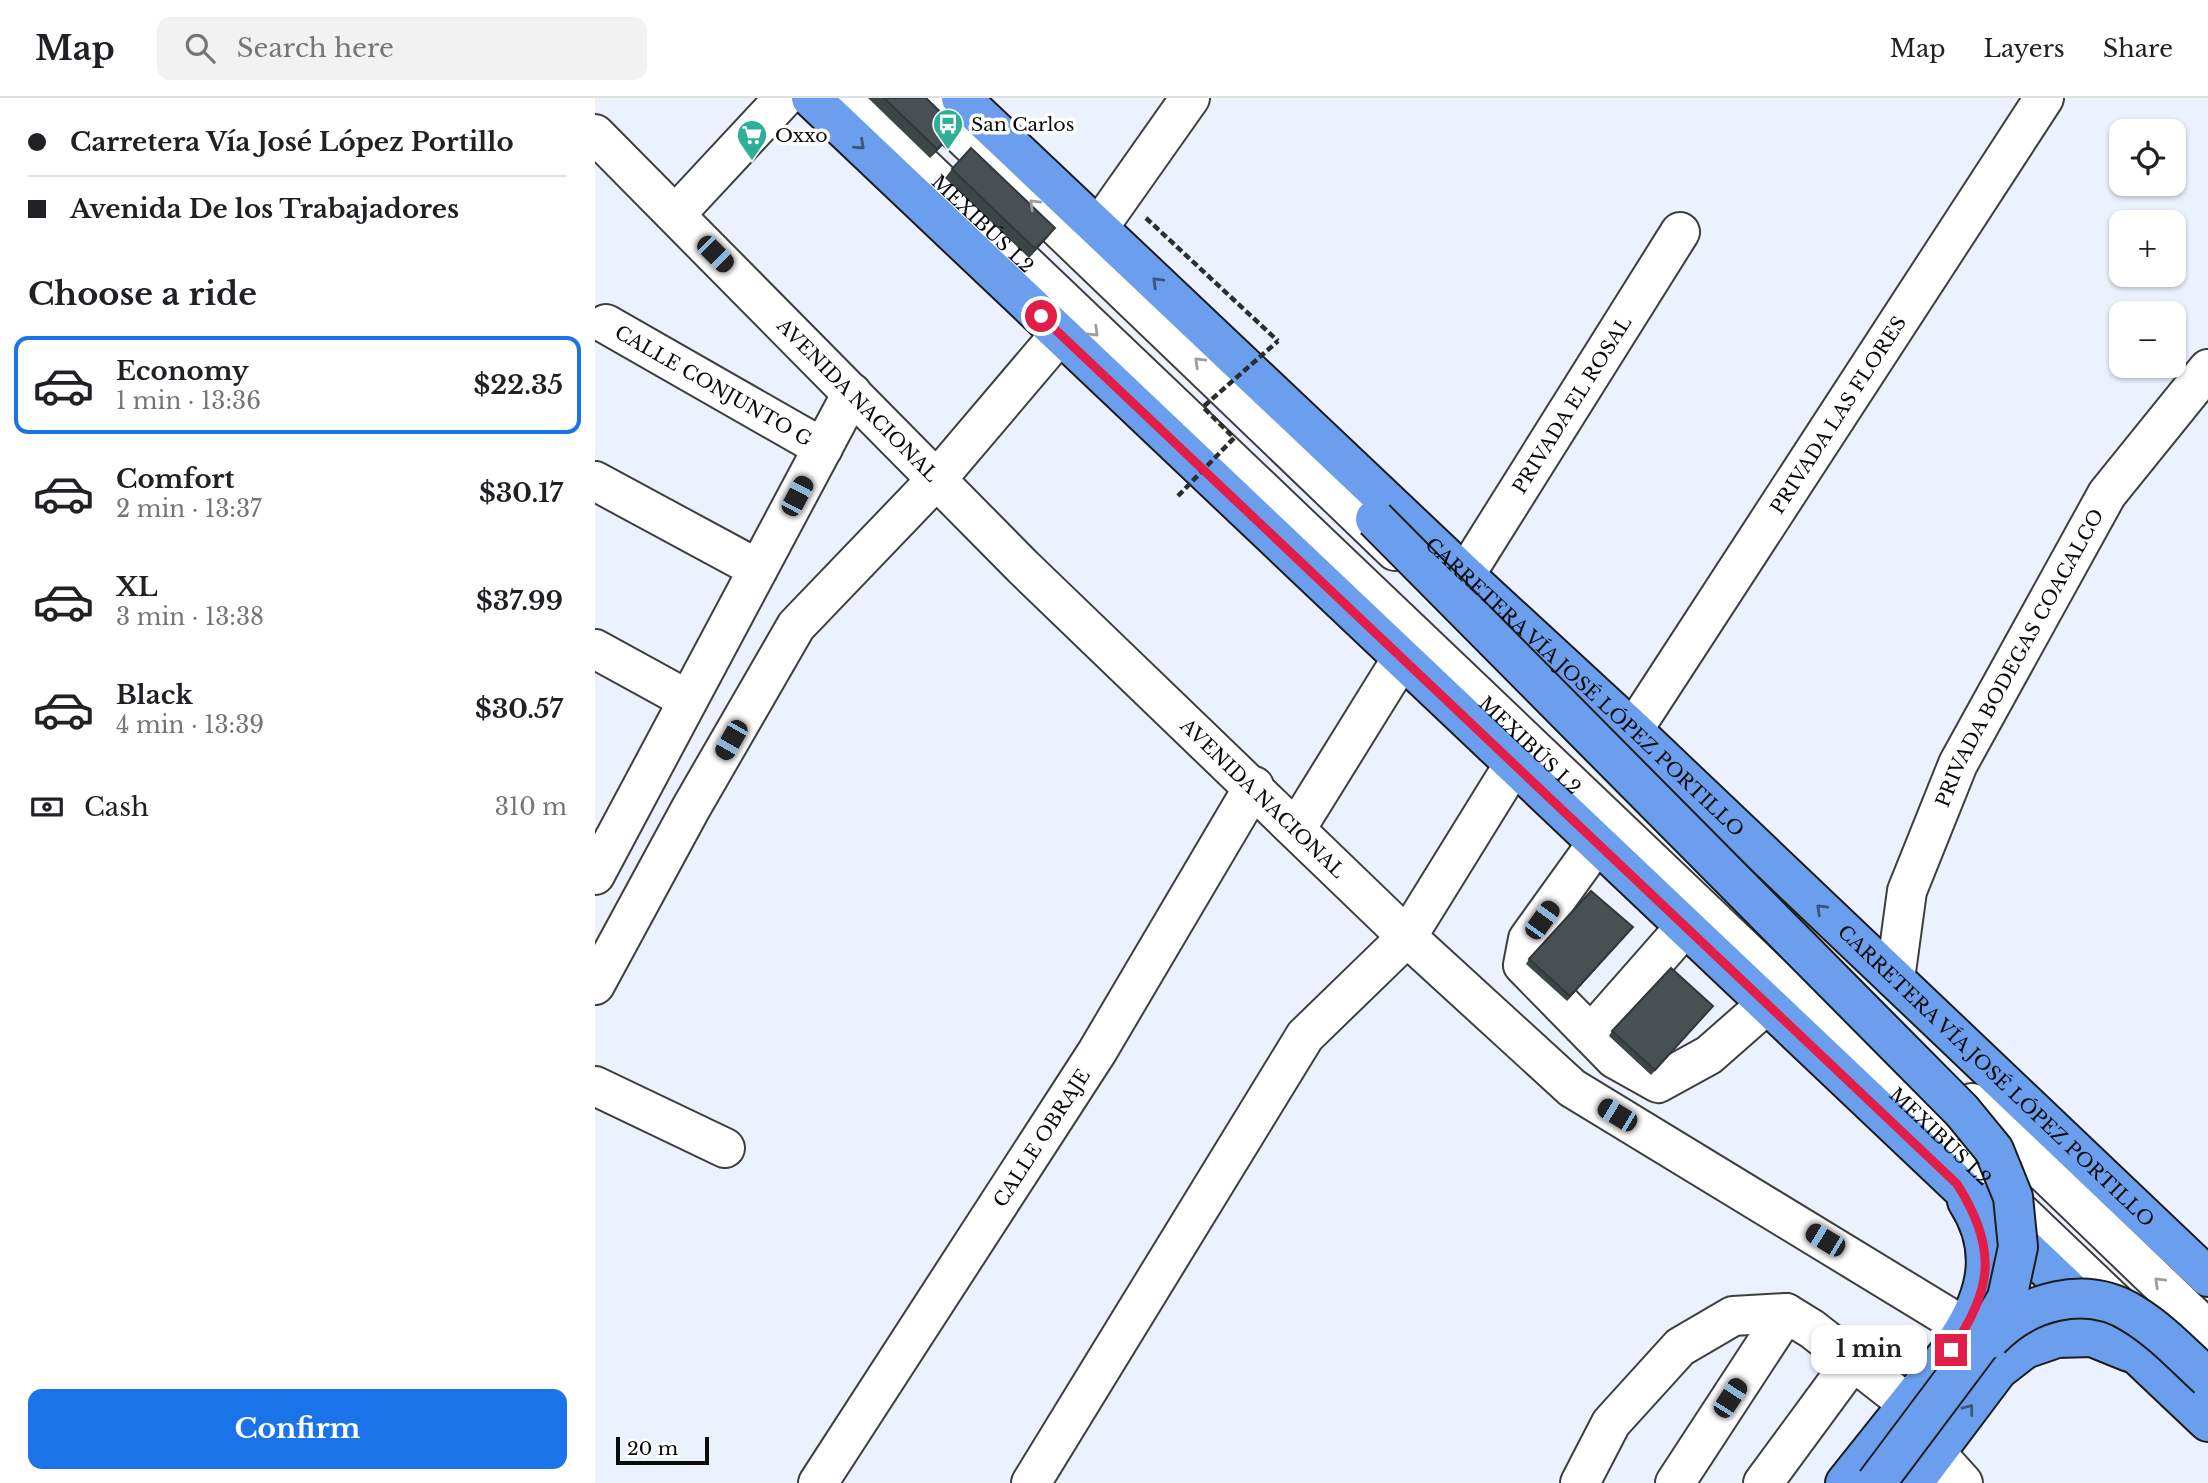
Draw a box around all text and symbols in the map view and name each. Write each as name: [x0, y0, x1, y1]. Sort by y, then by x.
search box: [157, 17, 647, 80]
text: Map: [35, 28, 115, 69]
icon: search: [181, 29, 219, 67]
text: Search here: [237, 32, 394, 64]
text: Map: [1890, 34, 1946, 63]
text: Layers: [1984, 34, 2065, 63]
text: Share: [2103, 34, 2173, 63]
bus stop icon: San Carlos: [931, 107, 965, 151]
place label: San Carlos: [971, 113, 1074, 136]
supermarket icon: Oxxo: [735, 118, 769, 162]
map controls: [2109, 119, 2186, 378]
button: locate: [2109, 119, 2186, 196]
place label: Oxxo: [775, 124, 828, 147]
text: Carretera Vía José López Portillo: [70, 126, 514, 158]
one-way arrow: [852, 137, 865, 149]
street label: MEXIBÚS L2: [927, 170, 1038, 278]
text: Avenida De los Trabajadores: [70, 193, 459, 225]
one-way arrow: [1030, 200, 1043, 213]
button: +: [2109, 210, 2186, 287]
car: [693, 232, 738, 276]
text: Choose a ride: [28, 274, 257, 314]
one-way arrow: [1152, 278, 1165, 291]
route start: [1025, 300, 1057, 332]
button: −: [2109, 301, 2186, 378]
street label: PRIVADA EL ROSAL: [1508, 312, 1637, 498]
street label: PRIVADA LAS FLORES: [1766, 312, 1911, 518]
street label: AVENIDA NACIONAL: [771, 313, 943, 487]
street label: CALLE CONJUNTO G: [611, 321, 816, 451]
one-way arrow: [1086, 324, 1099, 337]
icon: car: [32, 354, 95, 417]
text: Economy: [116, 355, 249, 387]
one-way arrow: [1194, 357, 1207, 370]
text: $22.35: [474, 369, 563, 401]
text: 1 min · 13:36: [116, 387, 261, 415]
icon: car: [32, 462, 95, 525]
text: Comfort: [116, 463, 234, 495]
car: [778, 473, 817, 519]
text: $30.17: [479, 477, 563, 509]
text: 2 min · 13:37: [116, 495, 262, 523]
street label: PRIVADA BODEGAS COACALCO: [1931, 505, 2109, 810]
street label: CARRETERA VÍA JOSÉ LÓPEZ PORTILLO: [1421, 533, 1749, 842]
icon: car: [32, 570, 95, 633]
text: XL: [116, 571, 158, 603]
text: $37.99: [476, 585, 563, 617]
text: 3 min · 13:38: [116, 603, 264, 631]
icon: car: [32, 678, 95, 741]
text: Black: [116, 679, 193, 711]
street label: MEXIBÚS L2: [1474, 692, 1585, 799]
text: $30.57: [475, 693, 563, 725]
text: 4 min · 13:39: [116, 711, 264, 739]
street label: AVENIDA NACIONAL: [1175, 713, 1350, 883]
car: [712, 717, 751, 763]
icon: cash: [28, 788, 66, 826]
text: Cash: [84, 791, 149, 823]
text: 310 m: [495, 793, 567, 821]
car: [1522, 897, 1563, 943]
one-way arrow: [1816, 905, 1829, 917]
street label: CARRETERA VÍA JOSÉ LÓPEZ PORTILLO: [1833, 920, 2159, 1232]
street label: CALLE OBRAJE: [989, 1065, 1095, 1212]
street label: MEXIBÚS L2: [1884, 1083, 1996, 1190]
car: [1594, 1095, 1641, 1135]
car: [1802, 1220, 1849, 1260]
one-way arrow: [2154, 1278, 2167, 1291]
callout: 1 min: [1811, 1326, 1927, 1374]
route end: [1935, 1334, 1967, 1366]
text: 1 min: [1836, 1335, 1902, 1363]
car: [1710, 1375, 1751, 1421]
button: Confirm: [28, 1389, 567, 1469]
one-way arrow: [1960, 1404, 1973, 1417]
scale bar: [616, 1434, 709, 1466]
text: 20 m: [627, 1437, 678, 1460]

